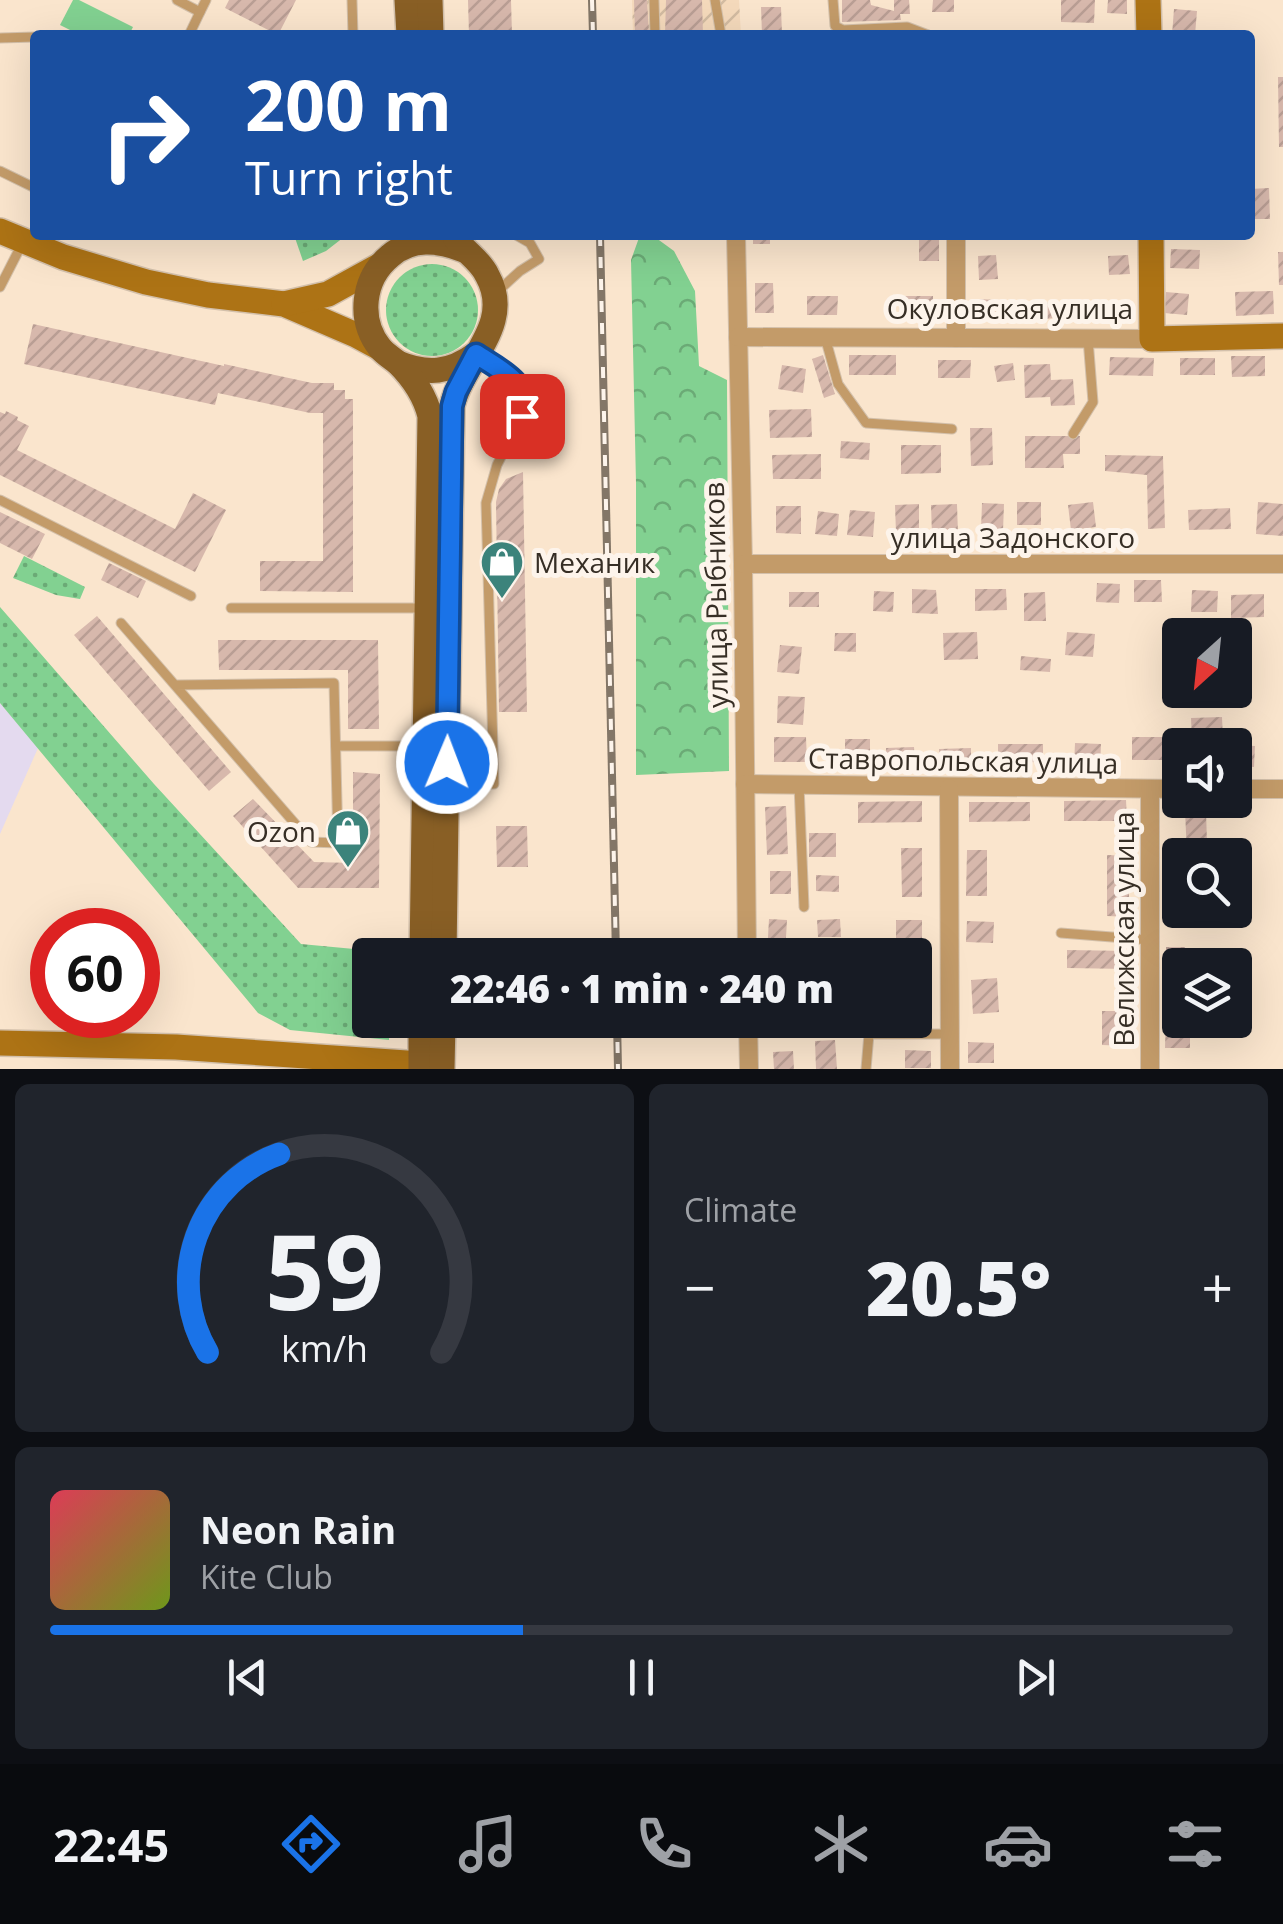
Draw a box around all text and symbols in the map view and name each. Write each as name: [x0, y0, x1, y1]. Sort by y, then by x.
text: 200 m: [245, 56, 452, 152]
icon: right: [80, 70, 210, 200]
text: Turn right: [245, 147, 453, 208]
street label: Окуловская улица: [887, 289, 1133, 327]
pin: [480, 374, 565, 459]
icon: arrive: [495, 389, 550, 444]
street label: улица Рыбников: [694, 482, 736, 708]
street label: улица Задонского: [891, 518, 1135, 556]
shop icon: Механик: [479, 539, 525, 600]
place label: Механик: [534, 543, 656, 581]
north arrow: [1162, 618, 1252, 708]
map controls: [1162, 618, 1252, 1038]
position arrow: [395, 711, 499, 815]
button: sound: [1162, 728, 1252, 818]
street label: Ставропольская улица: [808, 738, 1118, 782]
shop icon: Ozon: [325, 808, 371, 869]
street label: Велижская улица: [1104, 811, 1142, 1047]
place label: Ozon: [247, 812, 316, 850]
button: search: [1162, 838, 1252, 928]
speed limit sign: 60: [30, 908, 160, 1038]
button: layers: [1162, 948, 1252, 1038]
text: 22:46 · 1 min · 240 m: [450, 962, 834, 1014]
text: Climate: [684, 1188, 797, 1231]
text: 59: [265, 1199, 384, 1340]
text: 20.5°: [866, 1236, 1051, 1338]
text: −: [684, 1249, 715, 1324]
text: +: [1202, 1249, 1233, 1324]
text: km/h: [281, 1324, 368, 1372]
text: Neon Rain: [200, 1503, 396, 1555]
text: Kite Club: [200, 1555, 333, 1598]
icon: previous: [220, 1650, 275, 1705]
icon: pause: [614, 1650, 669, 1705]
icon: next: [1008, 1650, 1063, 1705]
icon: directions: [276, 1809, 346, 1879]
icon: music: [453, 1809, 523, 1879]
icon: phone: [629, 1809, 699, 1879]
icon: climate: [806, 1809, 876, 1879]
icon: car: [983, 1809, 1053, 1879]
icon: filters: [1160, 1809, 1230, 1879]
text: 22:45: [53, 1814, 169, 1875]

